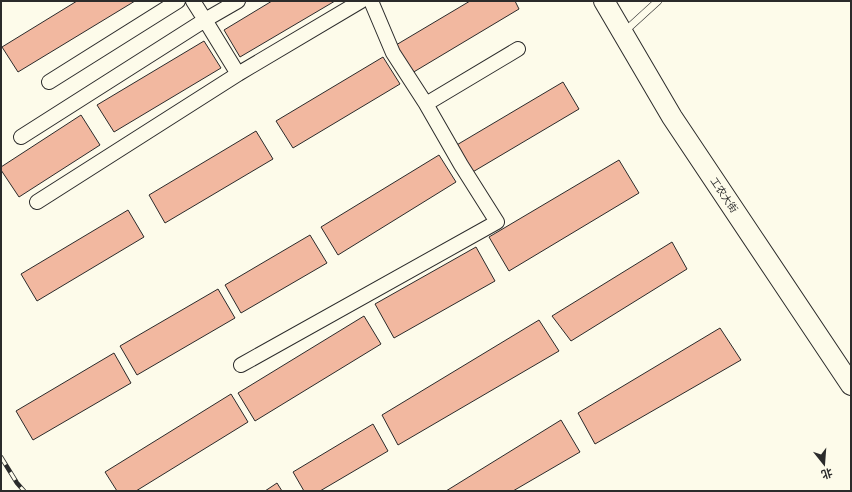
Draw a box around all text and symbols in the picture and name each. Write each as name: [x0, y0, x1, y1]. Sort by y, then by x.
street label: 工农大街: [707, 175, 741, 215]
north arrow: [804, 444, 844, 484]
text: 北: [820, 465, 834, 482]

